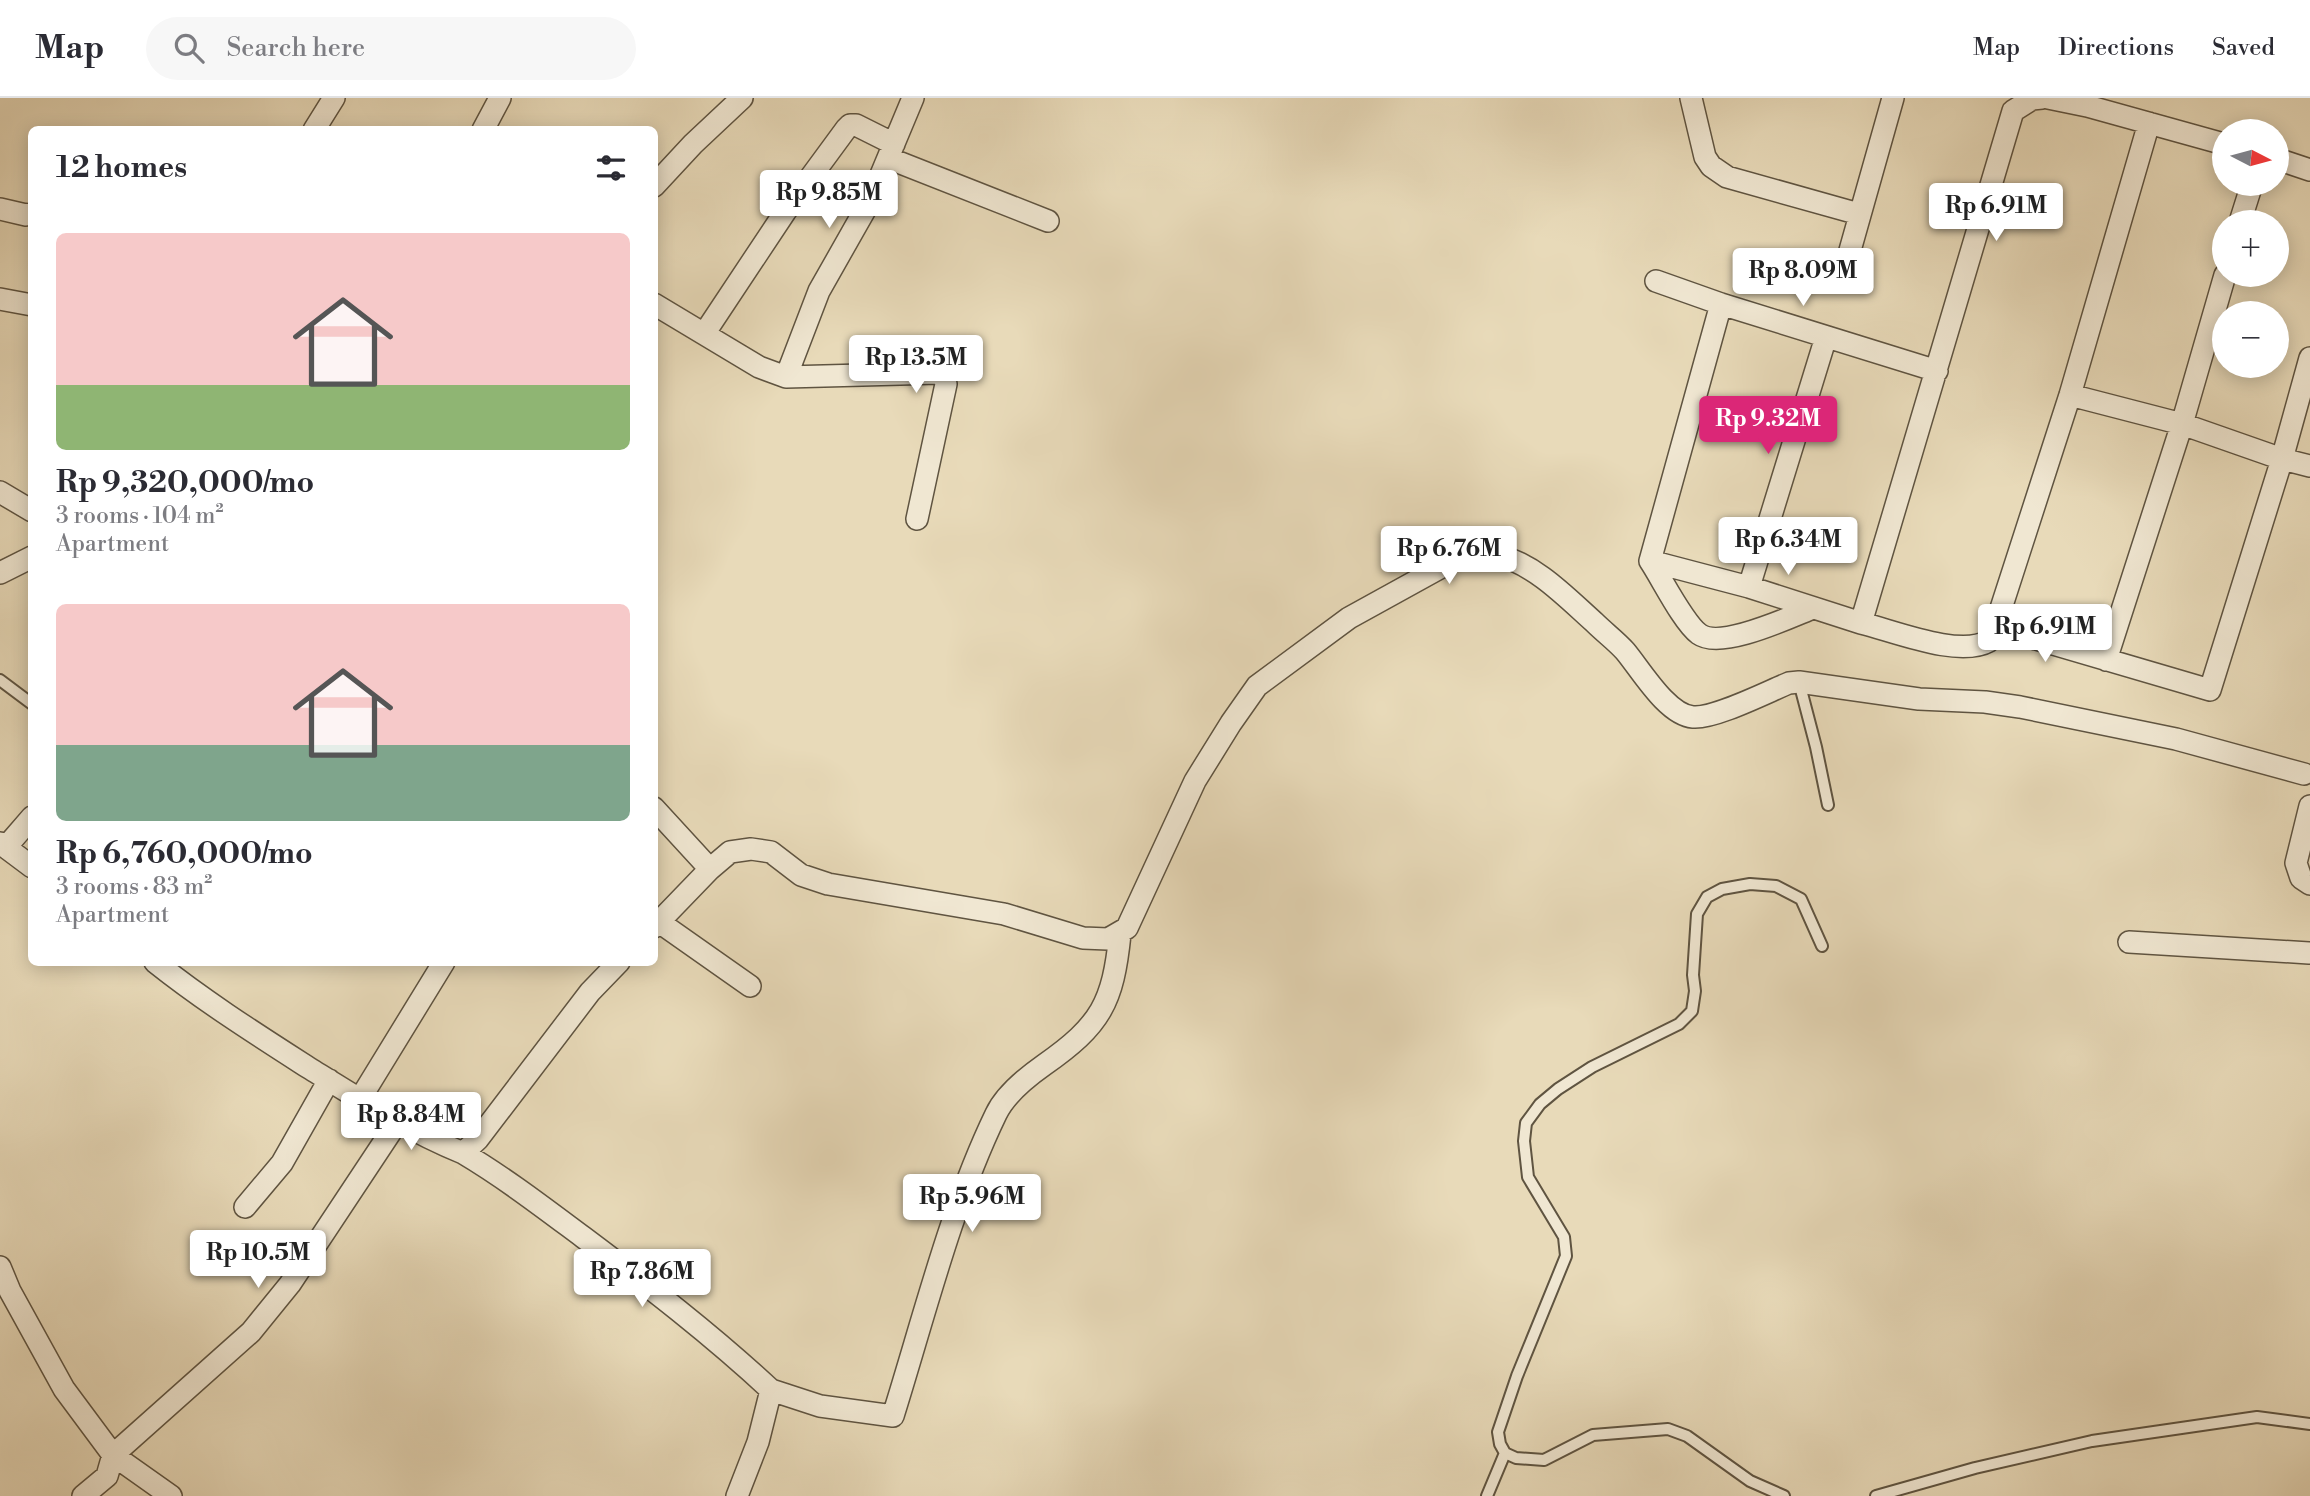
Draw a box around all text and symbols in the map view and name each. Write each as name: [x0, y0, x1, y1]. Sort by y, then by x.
search box: [146, 17, 636, 80]
text: Map: [35, 28, 104, 69]
icon: search: [170, 29, 208, 67]
text: Search here: [226, 32, 365, 64]
text: Map: [1973, 33, 2020, 63]
text: Directions: [2058, 33, 2174, 63]
text: Saved: [2212, 33, 2275, 63]
north arrow: [2212, 119, 2289, 196]
map controls: [2212, 119, 2289, 378]
text: 12 homes: [56, 149, 187, 187]
icon: filters: [592, 149, 630, 187]
pin: Rp 9.85M: [757, 170, 901, 230]
text: Rp 9.85M: [776, 179, 882, 207]
pin: Rp 6.91M: [1924, 184, 2068, 243]
text: Rp 6.91M: [1945, 192, 2047, 220]
button: +: [2212, 210, 2289, 287]
pin: Rp 8.09M: [1731, 248, 1875, 308]
text: Rp 8.09M: [1749, 257, 1857, 285]
icon: home: [280, 279, 406, 405]
button: −: [2212, 301, 2289, 378]
pin: Rp 13.5M: [844, 336, 988, 395]
text: Rp 13.5M: [865, 344, 967, 372]
pin: Rp 9.32M: [1696, 396, 1840, 456]
text: Rp 9.32M: [1715, 405, 1821, 433]
text: Rp 9,320,000/mo: [56, 464, 314, 502]
text: 3 rooms · 104 m²: [56, 502, 224, 530]
pin: Rp 6.34M: [1716, 518, 1860, 577]
pin: Rp 6.76M: [1377, 526, 1521, 586]
text: Rp 6.34M: [1734, 526, 1842, 554]
text: Apartment: [56, 530, 169, 558]
text: Rp 6.76M: [1397, 535, 1501, 563]
pin: Rp 6.91M: [1973, 604, 2117, 664]
text: Rp 6.91M: [1994, 613, 2096, 641]
icon: home: [280, 650, 406, 776]
text: Rp 6,760,000/mo: [56, 835, 313, 873]
text: 3 rooms · 83 m²: [56, 873, 212, 901]
text: Apartment: [56, 901, 169, 929]
pin: Rp 8.84M: [339, 1093, 483, 1152]
text: Rp 8.84M: [357, 1101, 465, 1129]
pin: Rp 5.96M: [900, 1174, 1044, 1234]
text: Rp 5.96M: [919, 1183, 1025, 1211]
pin: Rp 10.5M: [186, 1230, 330, 1290]
text: Rp 10.5M: [206, 1239, 310, 1267]
pin: Rp 7.86M: [570, 1250, 714, 1309]
text: Rp 7.86M: [590, 1258, 694, 1286]

